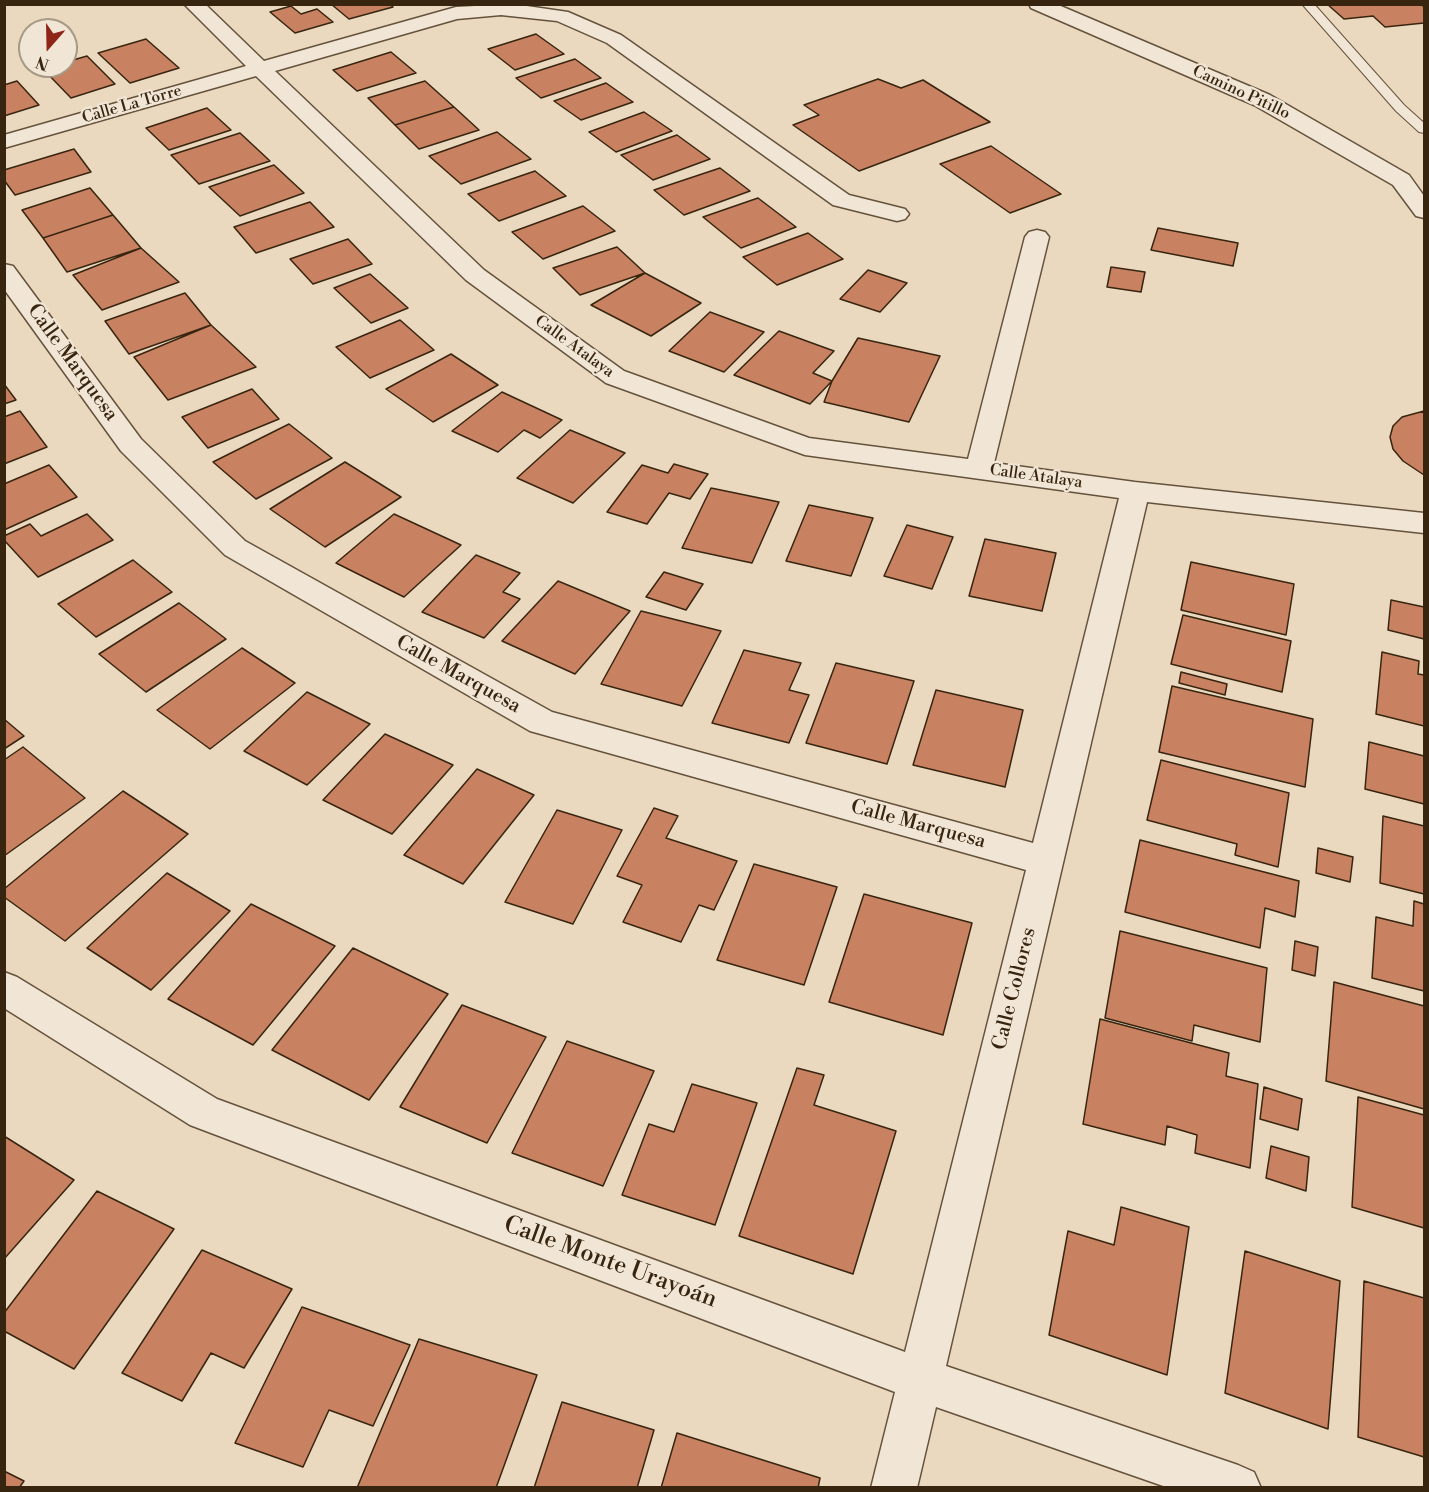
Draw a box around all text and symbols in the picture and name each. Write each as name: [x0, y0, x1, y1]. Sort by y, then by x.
north arrow: [18, 18, 78, 78]
text: N: [33, 51, 52, 75]
street label: Camino Pitillo: [1189, 62, 1293, 124]
street label: Calle La Torre: [80, 82, 184, 128]
street label: Calle Marquesa: [21, 300, 123, 426]
street label: Calle Atalaya: [531, 312, 617, 382]
street label: Calle Atalaya: [988, 461, 1084, 493]
street label: Calle Marquesa: [391, 631, 525, 719]
street label: Calle Marquesa: [848, 795, 988, 855]
street label: Calle Collores: [988, 925, 1042, 1053]
street label: Calle Monte Urayoán: [499, 1211, 721, 1315]

